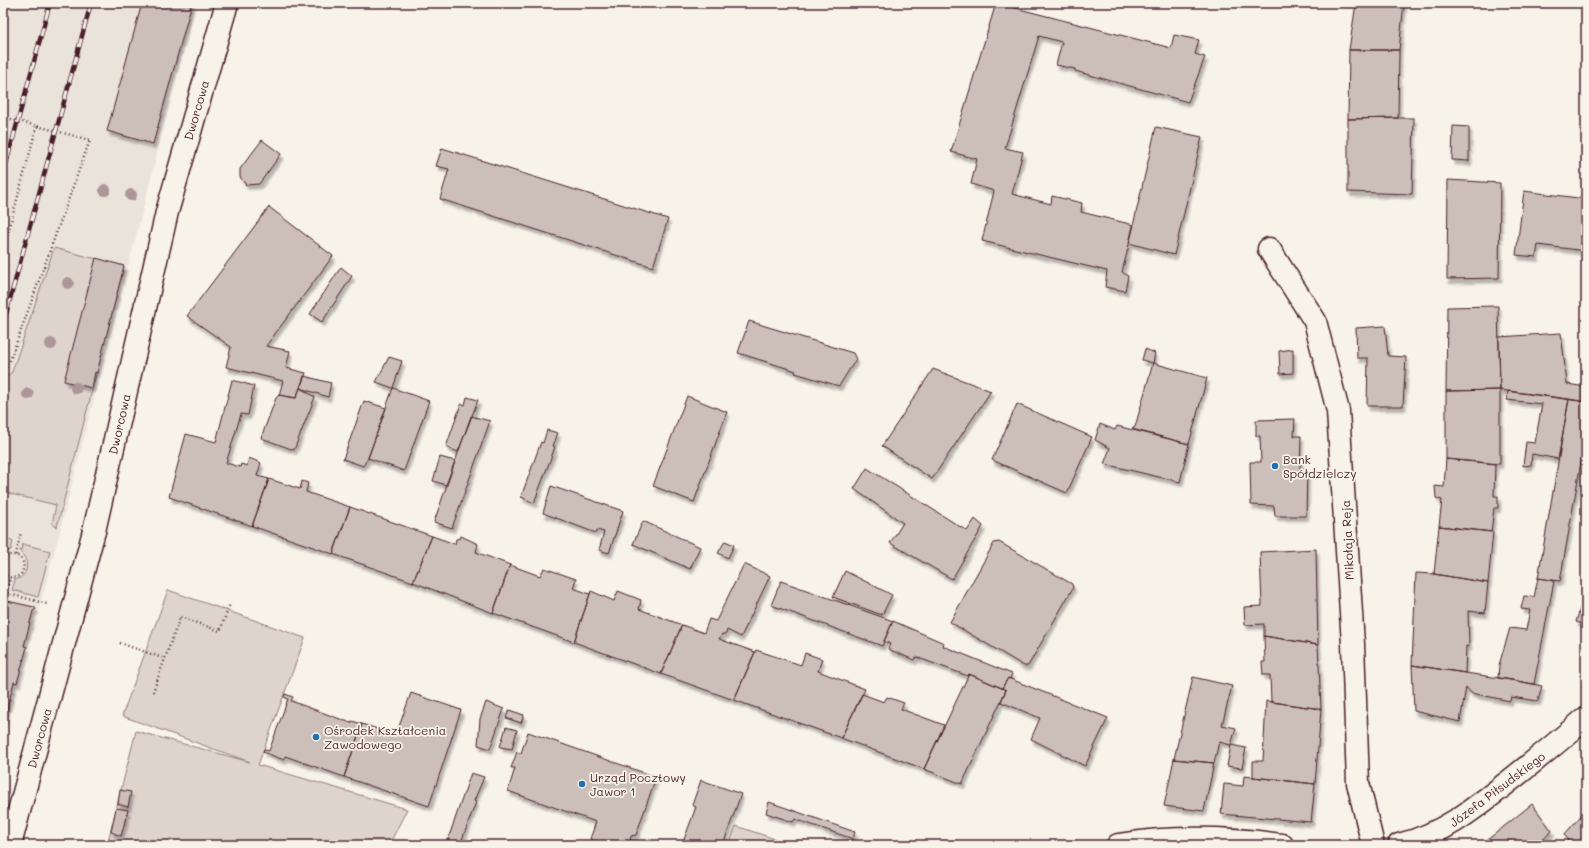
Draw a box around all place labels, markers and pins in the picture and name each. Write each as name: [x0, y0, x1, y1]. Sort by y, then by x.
place label: Bank Spółdzielczy: [1283, 451, 1356, 481]
marker: Bank Spółdzielczy: [1270, 461, 1280, 471]
place label: Ośrodek Kształcenia Zawodowego: [324, 722, 446, 752]
marker: Ośrodek Kształcenia Zawodowego: [311, 732, 321, 742]
place label: Urząd Pocztowy Jawor 1: [590, 769, 686, 799]
marker: Urząd Pocztowy Jawor 1: [577, 779, 587, 789]

